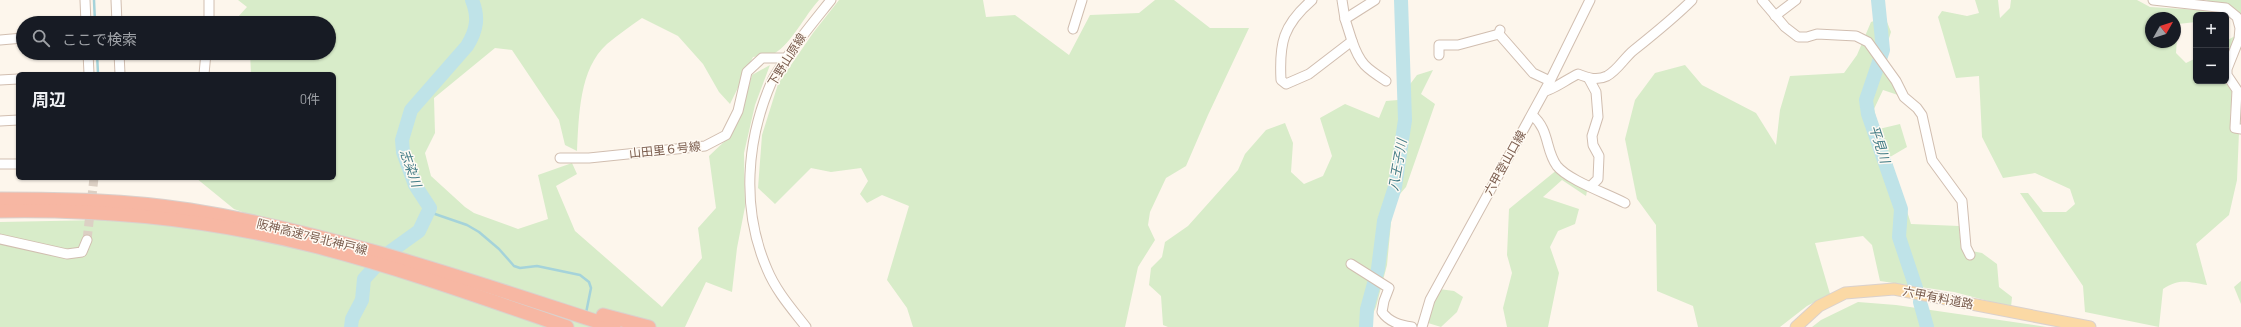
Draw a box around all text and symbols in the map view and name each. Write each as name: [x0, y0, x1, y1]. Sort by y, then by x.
north arrow: [2145, 12, 2181, 48]
map controls: [2193, 12, 2229, 84]
button: +: [2193, 12, 2229, 48]
search box: [16, 16, 336, 60]
icon: search: [30, 27, 52, 49]
text: ここで検索: [62, 30, 137, 48]
street label: 下野山原線: [764, 30, 808, 89]
button: −: [2193, 48, 2229, 84]
text: 周辺: [32, 89, 66, 109]
text: 0件: [300, 91, 320, 107]
water label: 平見川: [1866, 123, 1894, 167]
street label: 六甲登山口線: [1481, 128, 1528, 197]
water label: 八王子川: [1385, 136, 1410, 192]
street label: 山田里６号線: [628, 138, 701, 160]
water label: 志染川: [397, 147, 426, 191]
street label: 阪神高速7号北神戸線: [255, 215, 369, 257]
street label: 六甲有料道路: [1902, 283, 1975, 311]

